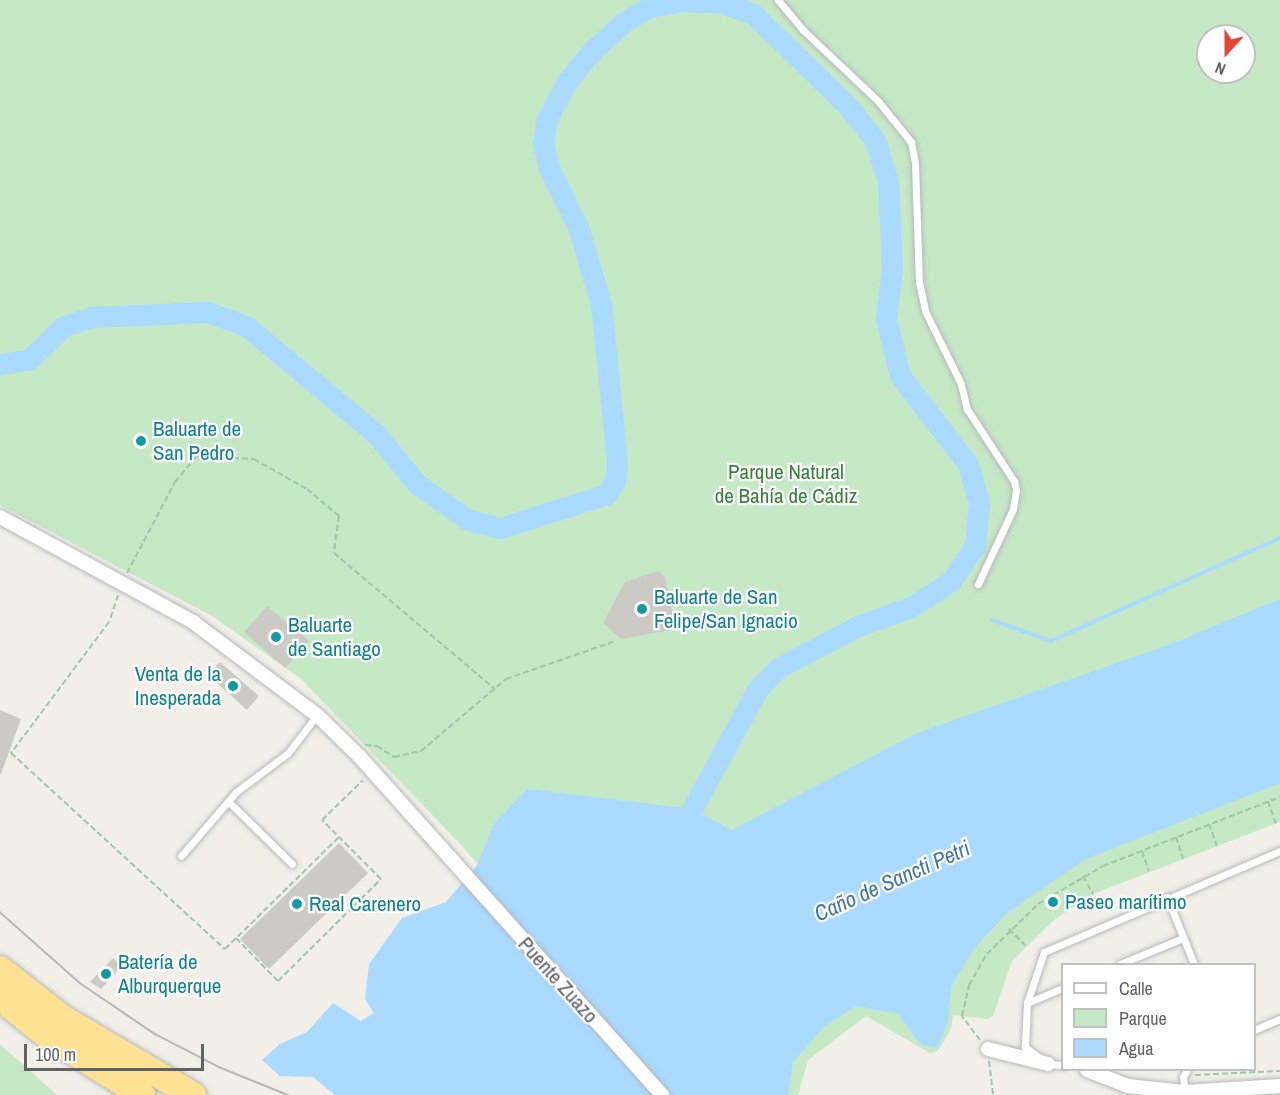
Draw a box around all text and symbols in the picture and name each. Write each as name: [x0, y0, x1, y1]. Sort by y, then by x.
north arrow: [1196, 24, 1256, 84]
text: N: [1212, 57, 1229, 81]
place label: Baluarte de San Pedro: [153, 416, 241, 466]
marker: Baluarte de San Pedro: [134, 434, 148, 448]
park label: Parque Natural de Bahía de Cádiz: [715, 459, 857, 509]
place label: Baluarte de San Felipe/San Ignacio: [654, 584, 798, 634]
marker: Baluarte de San Felipe/San Ignacio: [635, 602, 649, 616]
place label: Baluarte de Santiago: [288, 612, 381, 662]
marker: Baluarte de Santiago: [269, 630, 283, 644]
place label: Venta de la Inesperada: [135, 661, 221, 711]
marker: Venta de la Inesperada: [226, 679, 240, 693]
water label: Caño de Sancti Petri: [810, 835, 974, 927]
place label: Paseo marítimo: [1065, 889, 1187, 915]
place label: Real Carenero: [309, 891, 421, 917]
marker: Paseo marítimo: [1046, 895, 1060, 909]
marker: Real Carenero: [290, 897, 304, 911]
street label: Puente Zuazo: [513, 932, 603, 1028]
place label: Batería de Alburquerque: [118, 949, 221, 999]
legend: [1061, 963, 1256, 1071]
marker: Batería de Alburquerque: [99, 967, 113, 981]
text: Calle: [1119, 976, 1153, 1001]
text: Parque: [1119, 1006, 1167, 1031]
scale bar: [27, 1032, 207, 1070]
text: Agua: [1119, 1036, 1153, 1061]
text: 100 m: [35, 1042, 76, 1067]

